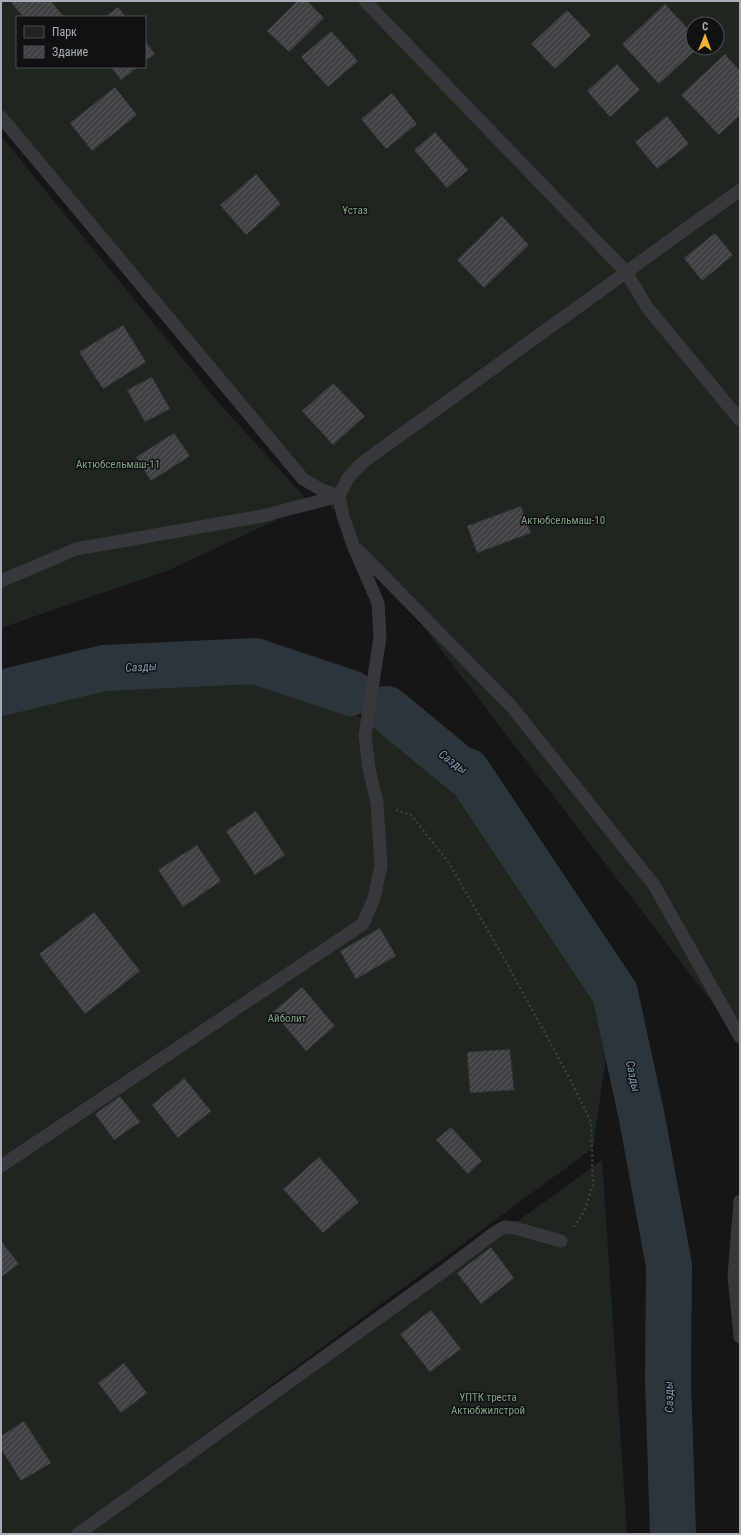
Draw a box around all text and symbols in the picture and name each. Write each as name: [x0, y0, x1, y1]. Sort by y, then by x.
legend: [16, 16, 146, 68]
north arrow: [685, 16, 725, 56]
text: С: [702, 20, 708, 33]
text: Парк: [52, 25, 77, 39]
text: Здание: [52, 45, 89, 59]
park label: Ұстаз: [342, 204, 368, 217]
park label: Актюбсельмаш-11: [76, 458, 160, 471]
park label: Актюбсельмаш-10: [521, 514, 605, 527]
water label: Сазды: [125, 659, 157, 675]
water label: Сазды: [436, 747, 470, 777]
park label: Айболит: [268, 1012, 307, 1025]
water label: Сазды: [623, 1059, 643, 1093]
water label: Сазды: [661, 1381, 677, 1413]
park label: УПТК треста Актюбжилстрой: [451, 1391, 525, 1417]

